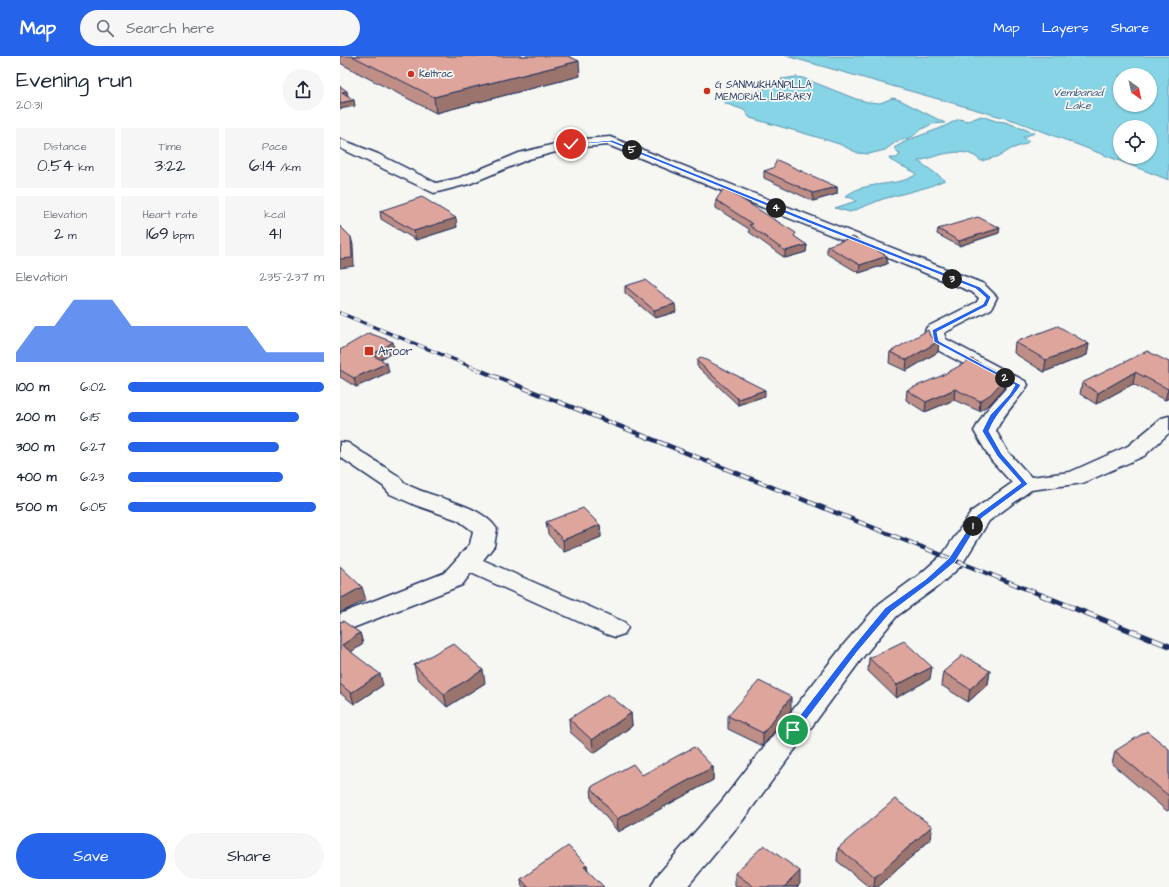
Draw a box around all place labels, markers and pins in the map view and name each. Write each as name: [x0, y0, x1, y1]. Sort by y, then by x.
place label: Keltrac: [419, 67, 454, 81]
marker: Keltrac: [406, 69, 416, 79]
place label: G SANMUKHANPILLA MEMORIAL LIBRARY: [715, 78, 812, 104]
marker: G SANMUKHANPILLA MEMORIAL LIBRARY: [702, 86, 712, 96]
pin: [554, 127, 588, 161]
pin: 5: [622, 140, 642, 160]
pin: 4: [766, 198, 786, 218]
pin: 3: [942, 269, 962, 289]
place label: Aroor: [378, 343, 413, 360]
marker: Aroor: [363, 345, 375, 357]
pin: 2: [995, 368, 1015, 388]
pin: 1: [963, 516, 983, 536]
pin: [776, 713, 810, 747]

